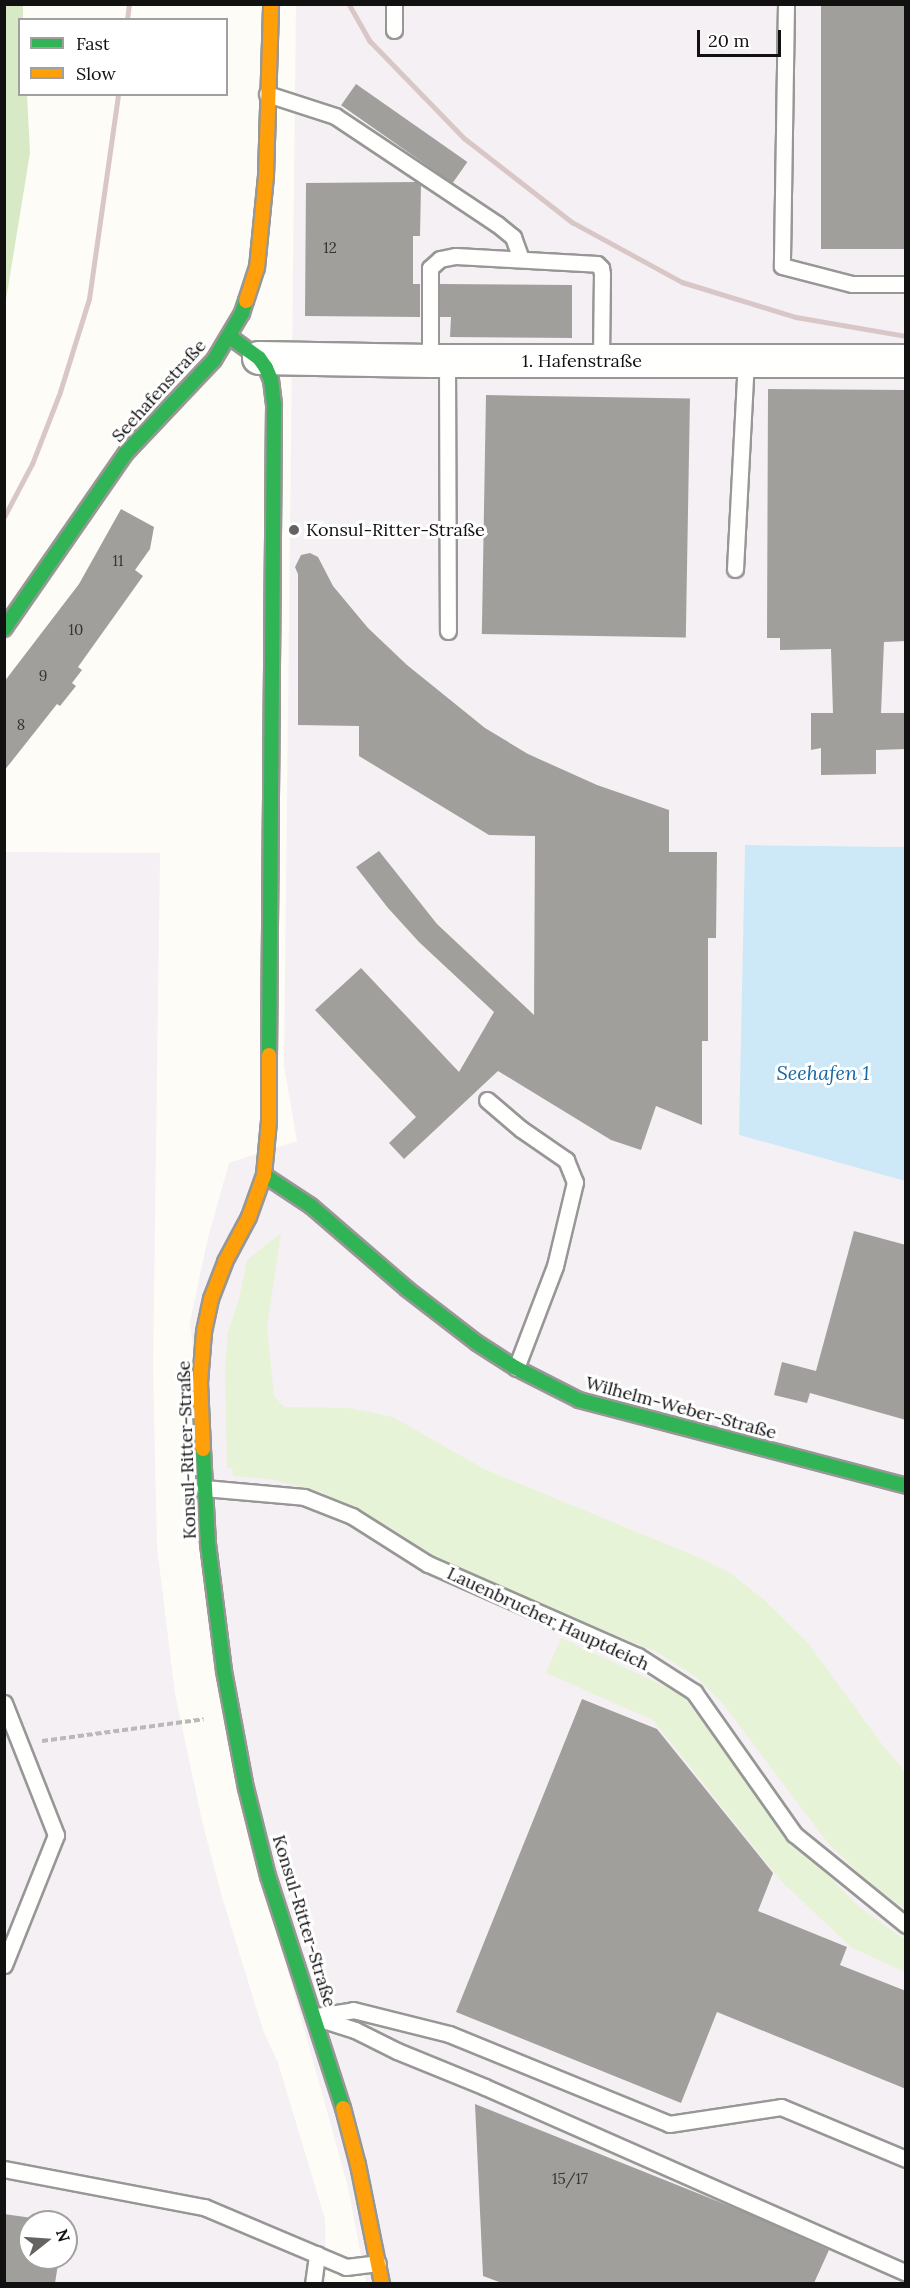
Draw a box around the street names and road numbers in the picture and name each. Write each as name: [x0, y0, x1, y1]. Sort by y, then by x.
street label: Seehafenstraße: [107, 335, 211, 447]
street label: 1. Hafenstraße: [522, 350, 642, 372]
street label: Konsul-Ritter-Straße: [173, 1360, 201, 1540]
street label: Wilhelm-Weber-Straße: [583, 1372, 779, 1444]
street label: Lauenbrucher Hauptdeich: [443, 1563, 653, 1675]
street label: Konsul-Ritter-Straße: [268, 1832, 340, 2010]

